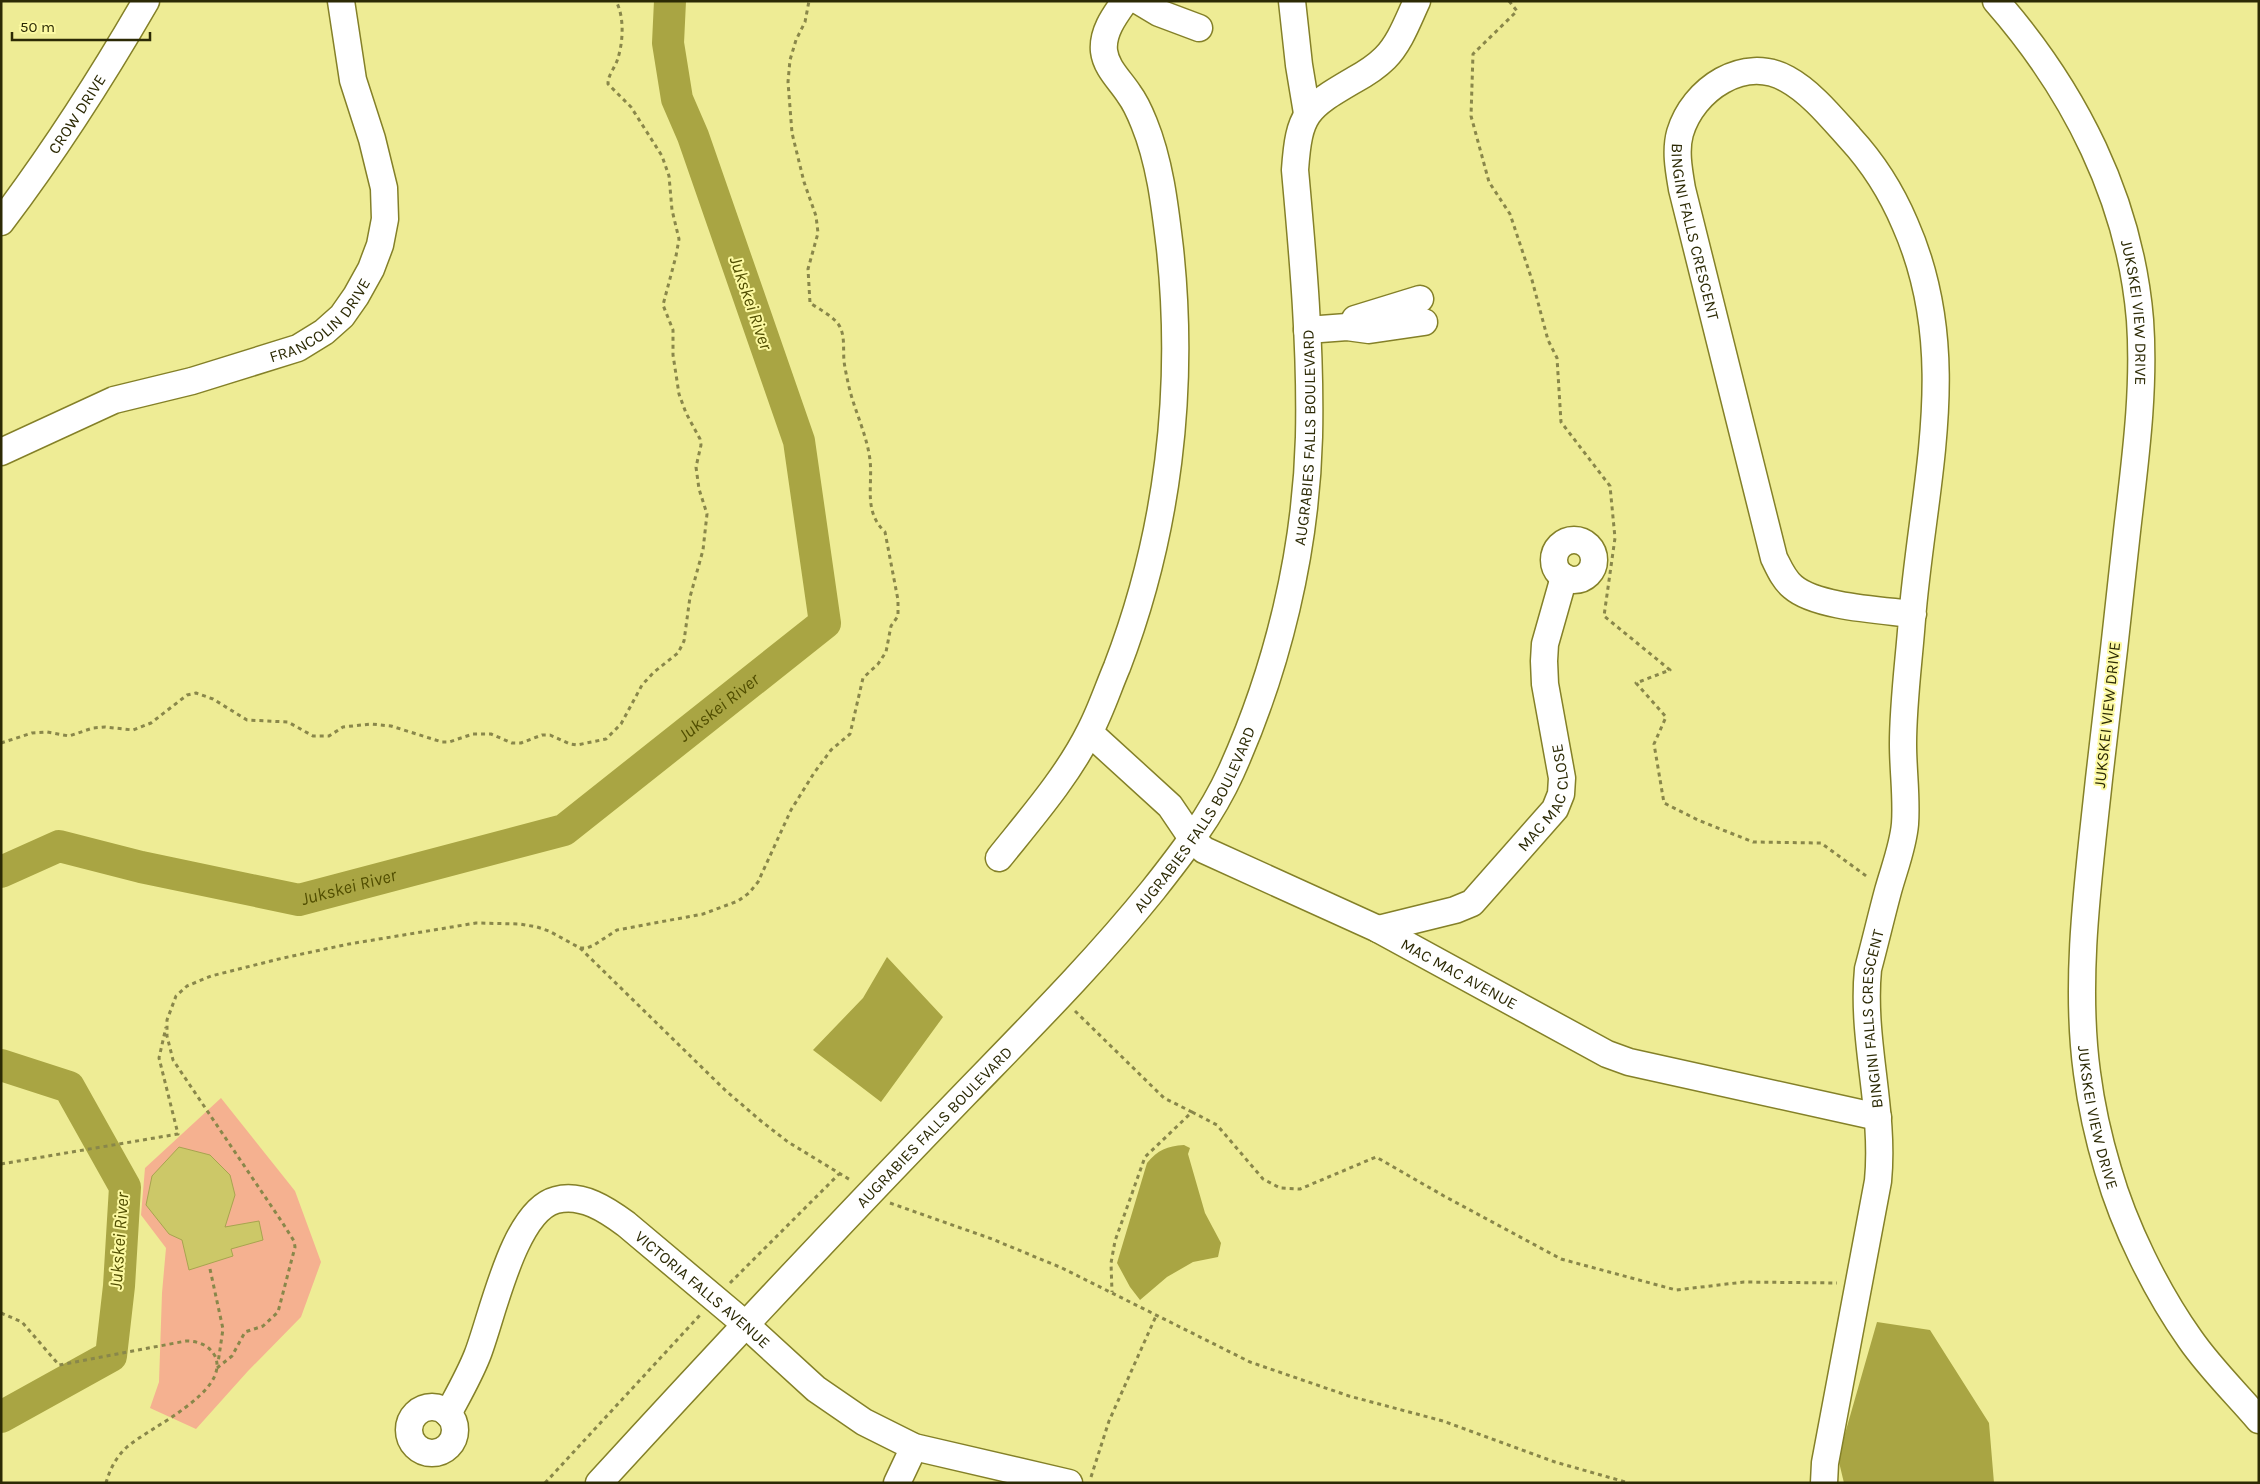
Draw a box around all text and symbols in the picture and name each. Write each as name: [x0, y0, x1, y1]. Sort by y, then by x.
scale bar: [12, 10, 150, 42]
text: 50 m: [20, 18, 55, 36]
street label: CROW DRIVE: [44, 71, 109, 157]
street label: BINGINI FALLS CRESCENT: [1668, 143, 1724, 322]
street label: JUKSKEI VIEW DRIVE: [2117, 238, 2151, 386]
water label: Jukskei River: [725, 253, 778, 354]
street label: FRANCOLIN DRIVE: [267, 274, 374, 366]
street label: AUGRABIES FALLS BOULEVARD: [1290, 329, 1319, 547]
street label: JUKSKEI VIEW DRIVE: [2090, 641, 2124, 789]
water label: Jukskei River: [673, 668, 764, 746]
street label: AUGRABIES FALLS BOULEVARD: [1129, 724, 1259, 916]
street label: MAC MAC CLOSE: [1513, 743, 1572, 855]
water label: Jukskei River: [299, 864, 400, 910]
street label: BINGINI FALLS CRESCENT: [1857, 927, 1887, 1109]
street label: MAC MAC AVENUE: [1398, 934, 1521, 1013]
street label: AUGRABIES FALLS BOULEVARD: [852, 1042, 1016, 1211]
street label: JUKSKEI VIEW DRIVE: [2075, 1045, 2123, 1192]
water label: Jukskei River: [105, 1191, 133, 1290]
street label: VICTORIA FALLS AVENUE: [631, 1226, 774, 1352]

